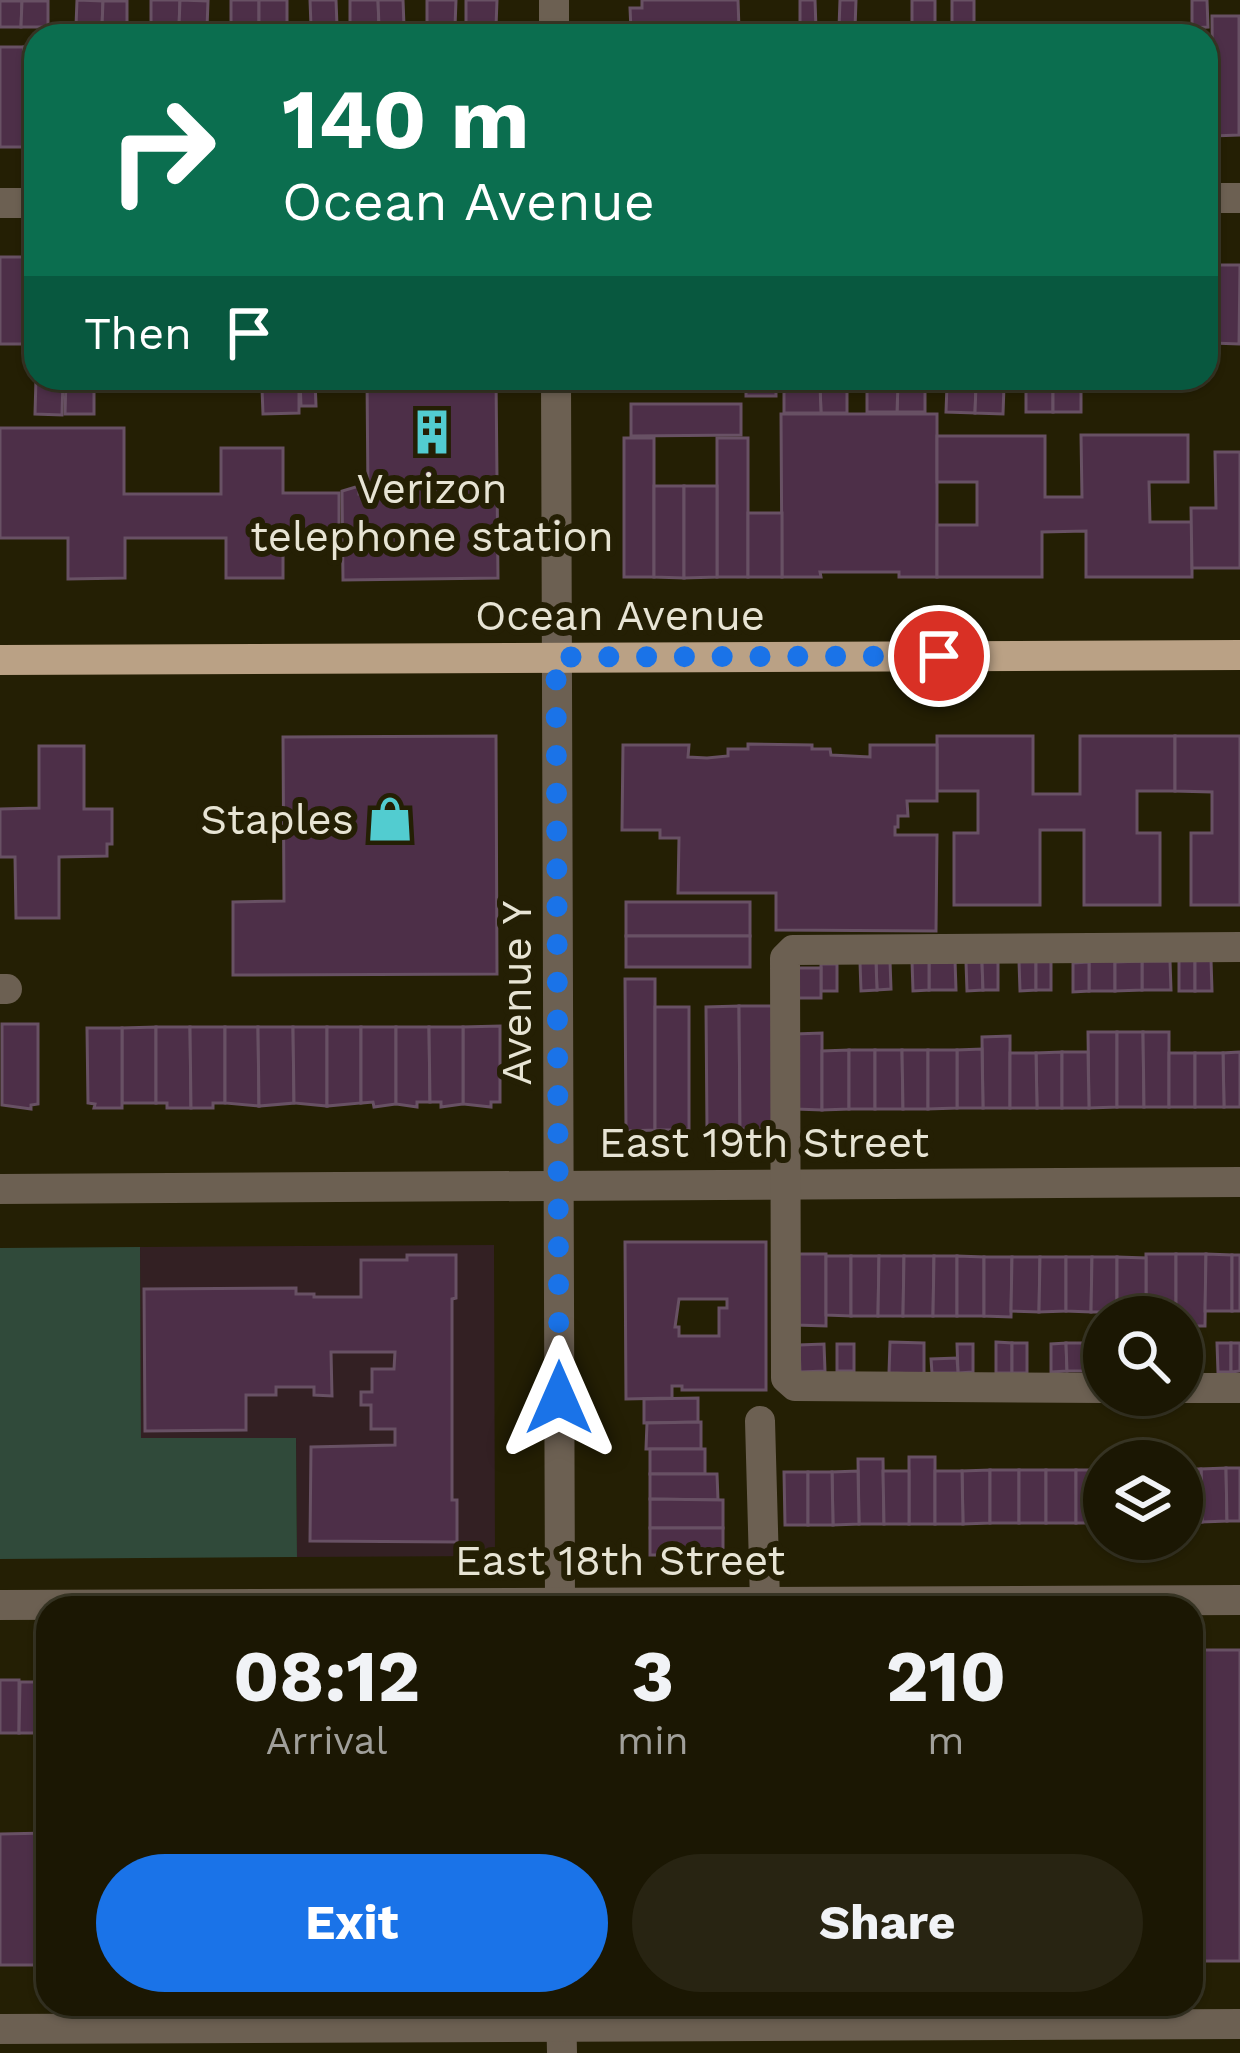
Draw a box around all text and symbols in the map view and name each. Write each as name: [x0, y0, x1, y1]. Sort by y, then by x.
text: 140 m: [282, 70, 530, 168]
icon: right: [84, 72, 240, 228]
text: Ocean Avenue: [282, 170, 655, 233]
icon: arrive: [216, 300, 282, 366]
text: Then: [84, 307, 192, 360]
building icon: Verizon telephone station: [407, 407, 457, 457]
place label: Verizon telephone station: [250, 464, 614, 561]
street label: Ocean Avenue: [475, 591, 765, 640]
pin: [888, 605, 990, 707]
icon: arrive: [906, 623, 972, 689]
shop icon: Staples: [365, 794, 415, 844]
place label: Staples: [200, 795, 354, 844]
street label: Avenue Y: [492, 900, 541, 1086]
street label: East 19th Street: [599, 1118, 929, 1167]
map controls: [1083, 1296, 1203, 1560]
button: search: [1083, 1296, 1203, 1416]
position arrow: [496, 1335, 622, 1461]
button: layers: [1083, 1440, 1203, 1560]
street label: East 18th Street: [455, 1536, 785, 1585]
text: 08:12: [233, 1634, 420, 1718]
text: 3: [632, 1634, 674, 1718]
text: 210: [886, 1634, 1006, 1718]
text: Arrival: [266, 1718, 387, 1763]
text: min: [617, 1718, 689, 1763]
text: m: [927, 1718, 964, 1763]
button: Exit: [96, 1854, 608, 1992]
button: Share: [632, 1854, 1143, 1992]

